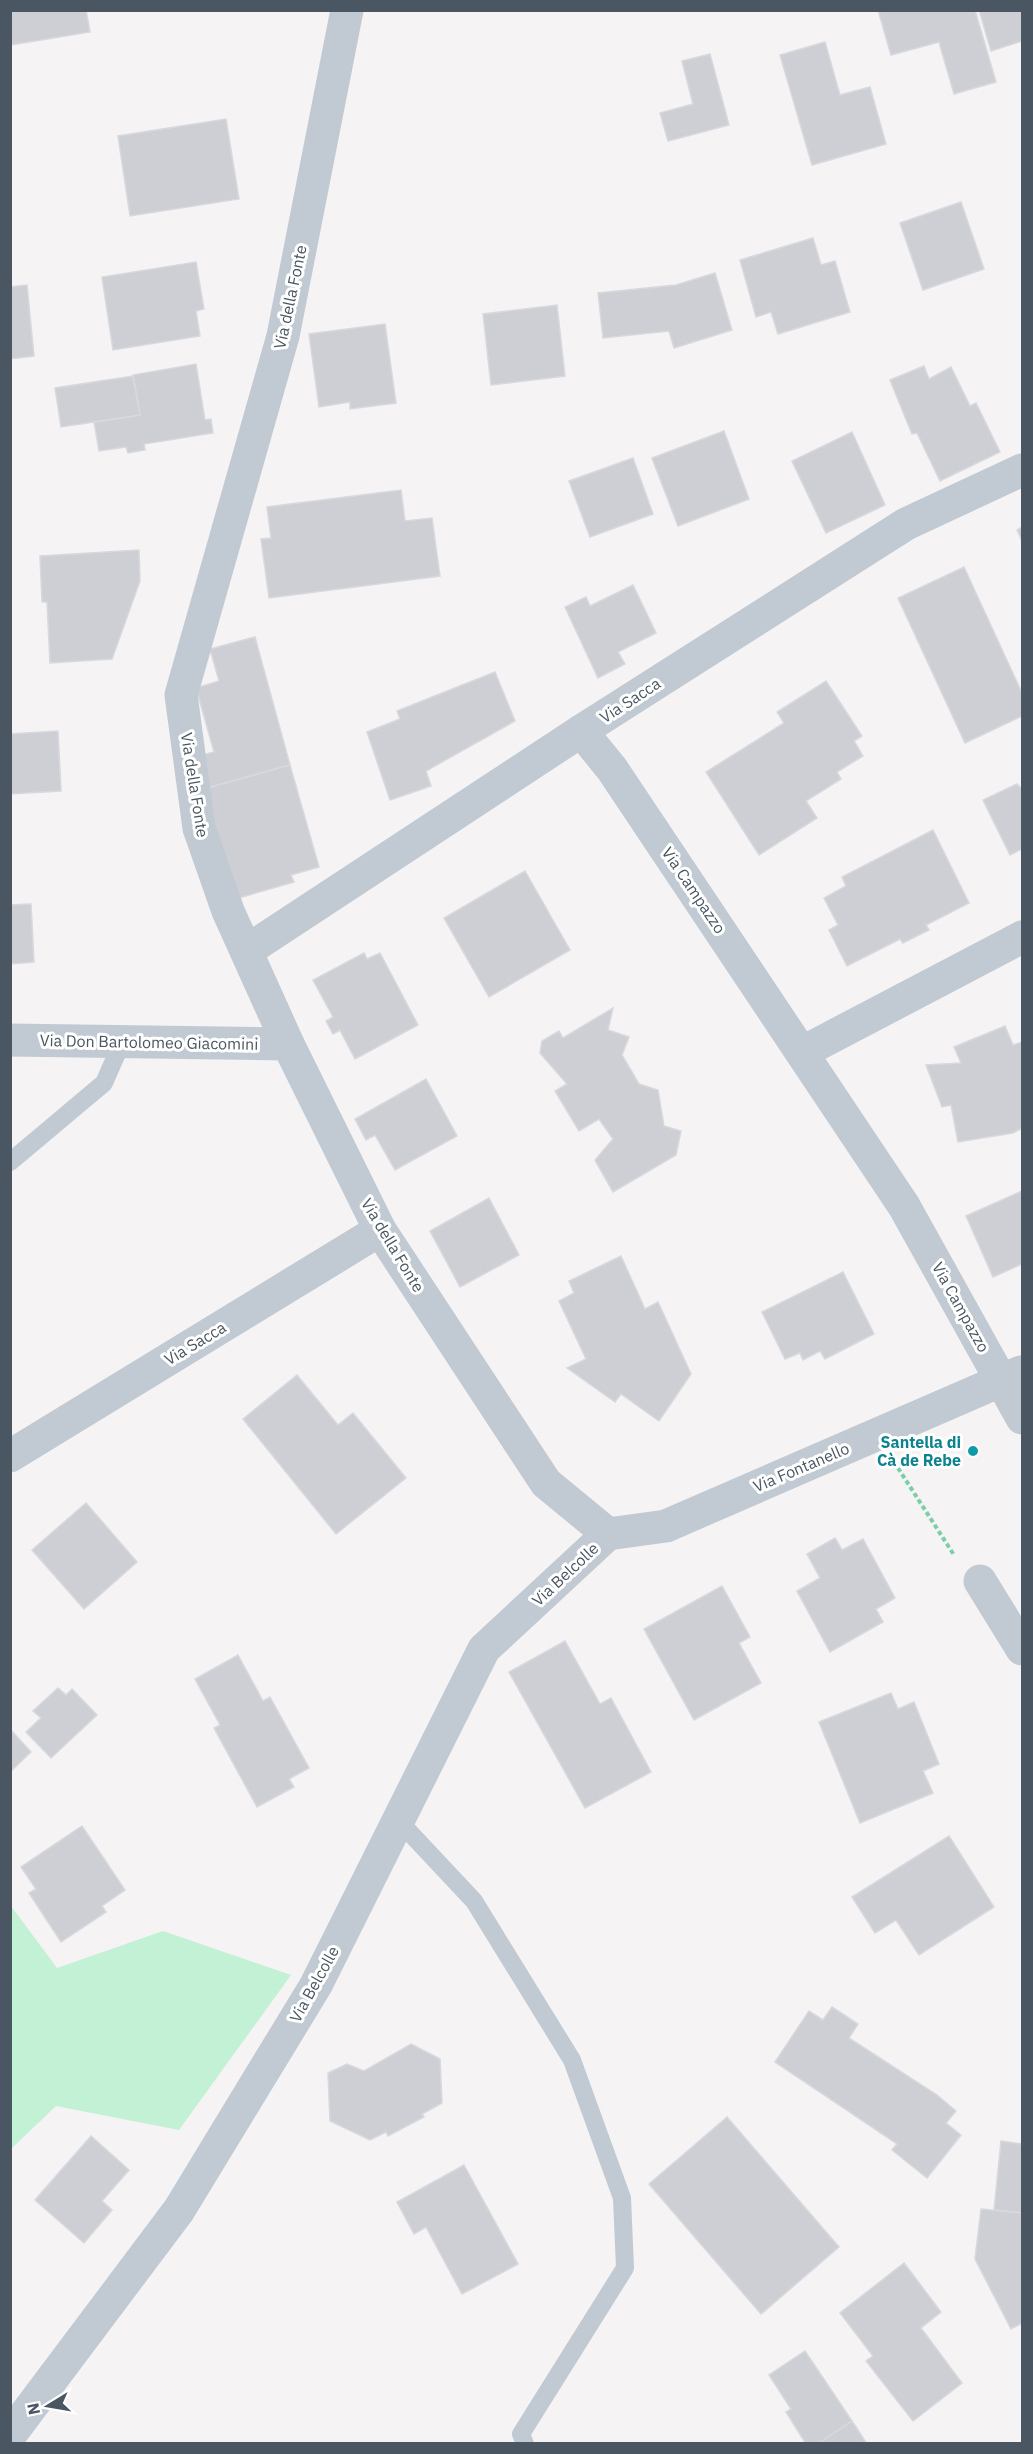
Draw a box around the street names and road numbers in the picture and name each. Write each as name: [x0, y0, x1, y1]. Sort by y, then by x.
street label: Via della Fonte: [269, 243, 311, 351]
street label: Via Sacca: [596, 673, 665, 727]
street label: Via della Fonte: [177, 731, 213, 839]
street label: Via Campazzo: [658, 843, 730, 937]
street label: Via Don Bartolomeo Giacomini: [40, 1030, 258, 1054]
street label: Via della Fonte: [357, 1194, 429, 1296]
street label: Via Campazzo: [928, 1258, 994, 1356]
street label: Via Sacca: [161, 1317, 230, 1369]
street label: Via Fontanello: [750, 1438, 852, 1496]
street label: Via Belcolle: [527, 1538, 603, 1610]
street label: Via Belcolle: [285, 1942, 343, 2026]

